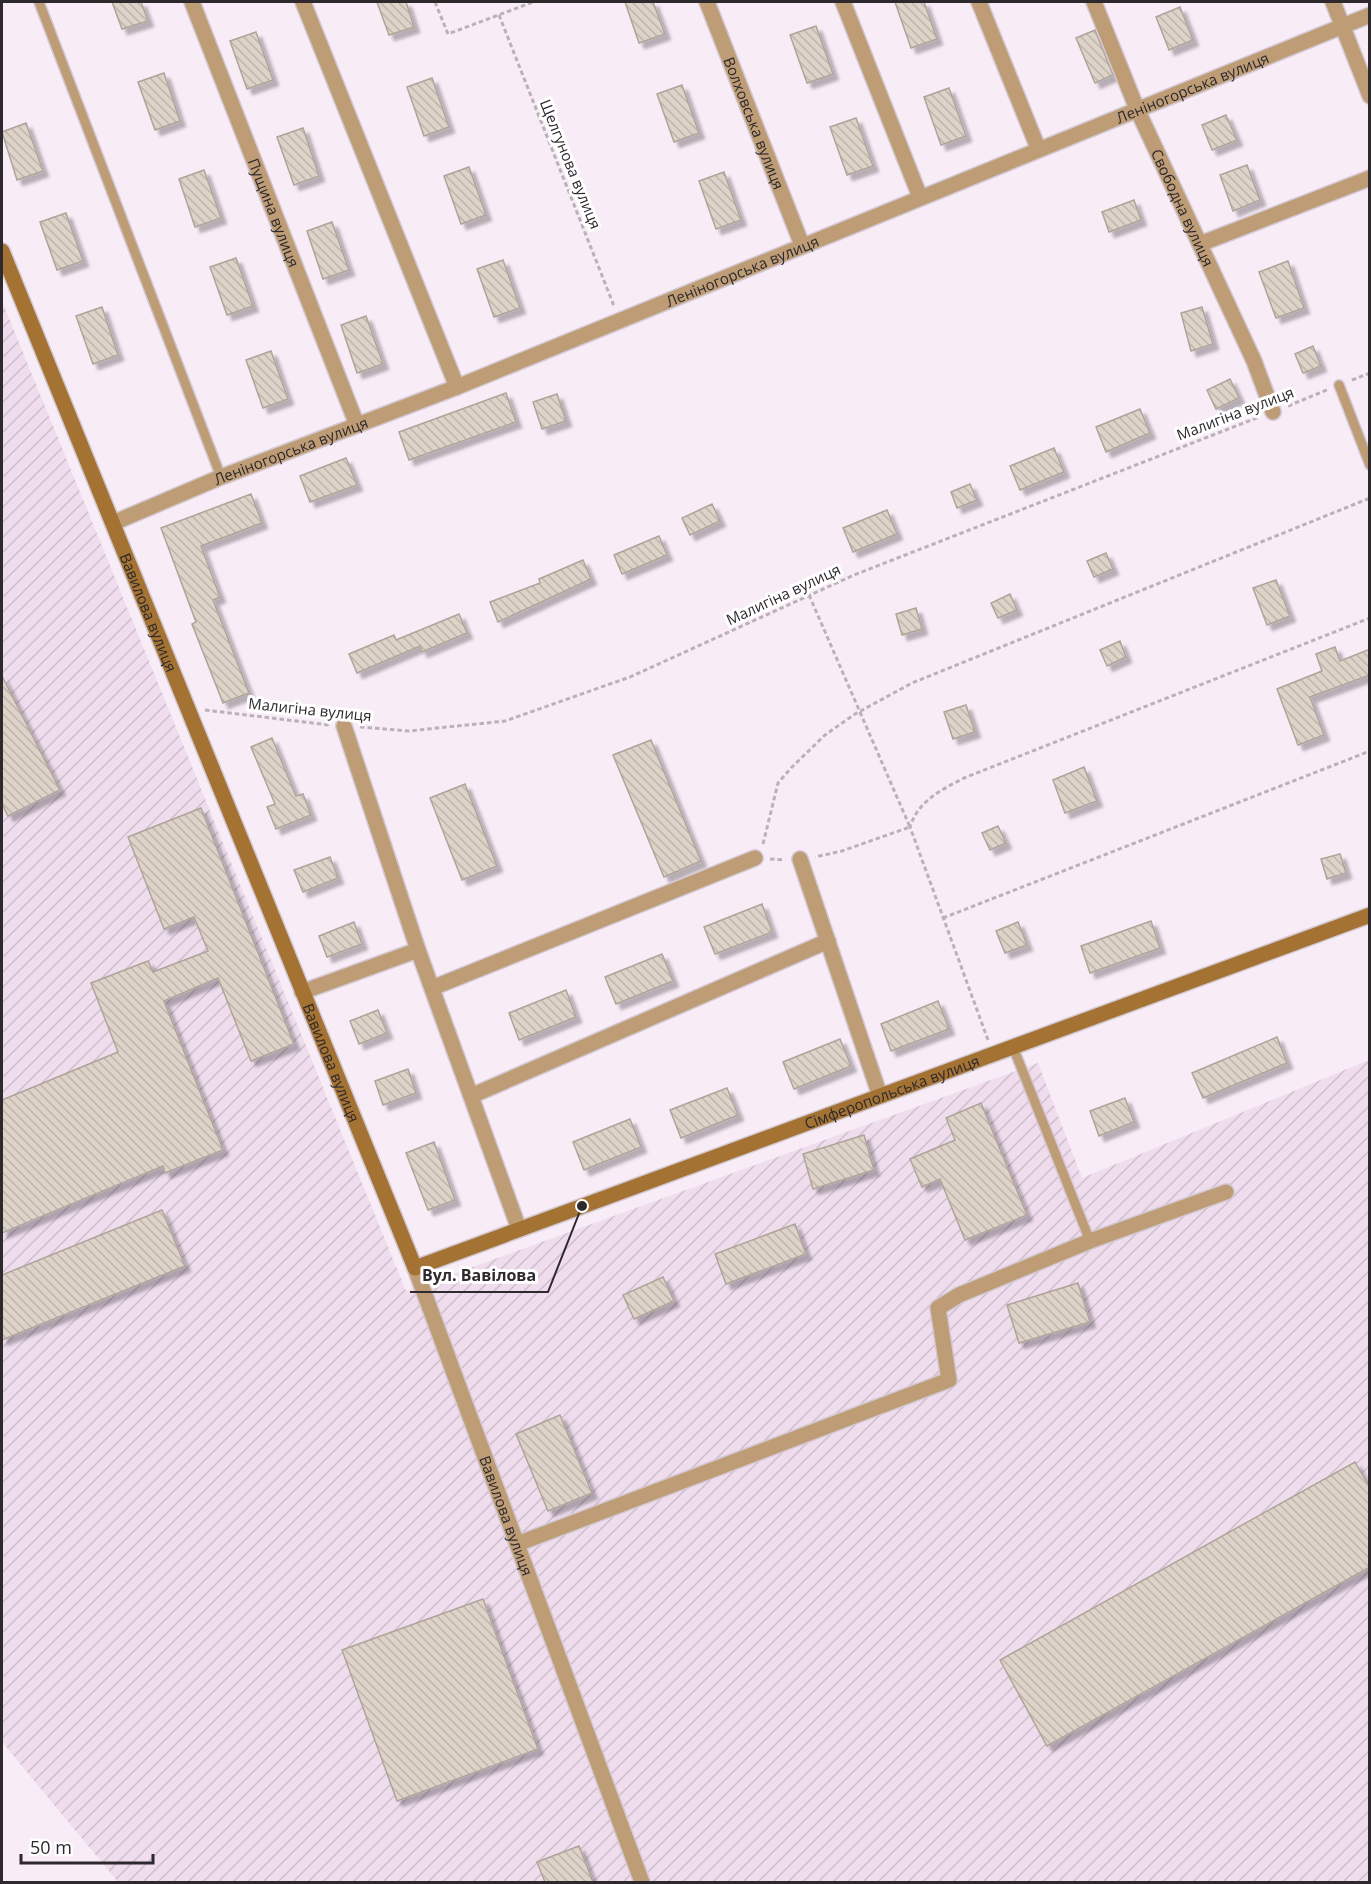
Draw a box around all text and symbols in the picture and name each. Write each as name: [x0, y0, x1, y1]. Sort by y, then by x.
street label: Леніногорська вулиця: [1113, 47, 1272, 128]
street label: Волховська вулиця: [719, 54, 789, 192]
street label: Щелгунова вулиця: [536, 96, 606, 232]
street label: Свободна вулиця: [1147, 146, 1219, 270]
street label: Пущина вулиця: [244, 155, 304, 270]
street label: Леніногорська вулиця: [663, 231, 822, 311]
street label: Малигіна вулиця: [1174, 381, 1296, 445]
street label: Леніногорська вулиця: [210, 412, 371, 489]
street label: Вавилова вулиця: [116, 550, 182, 675]
street label: Малигіна вулиця: [723, 559, 843, 629]
street label: Малигіна вулиця: [247, 693, 373, 725]
street label: Вавилова вулиця: [298, 1000, 365, 1125]
street label: Сімферопольська вулиця: [801, 1050, 982, 1133]
callout: Вул. Вавілова: [410, 1258, 548, 1292]
text: Вул. Вавілова: [422, 1264, 536, 1286]
street label: Вавилова вулиця: [475, 1453, 538, 1579]
scale bar: [21, 1827, 153, 1865]
text: 50 m: [30, 1835, 72, 1859]

